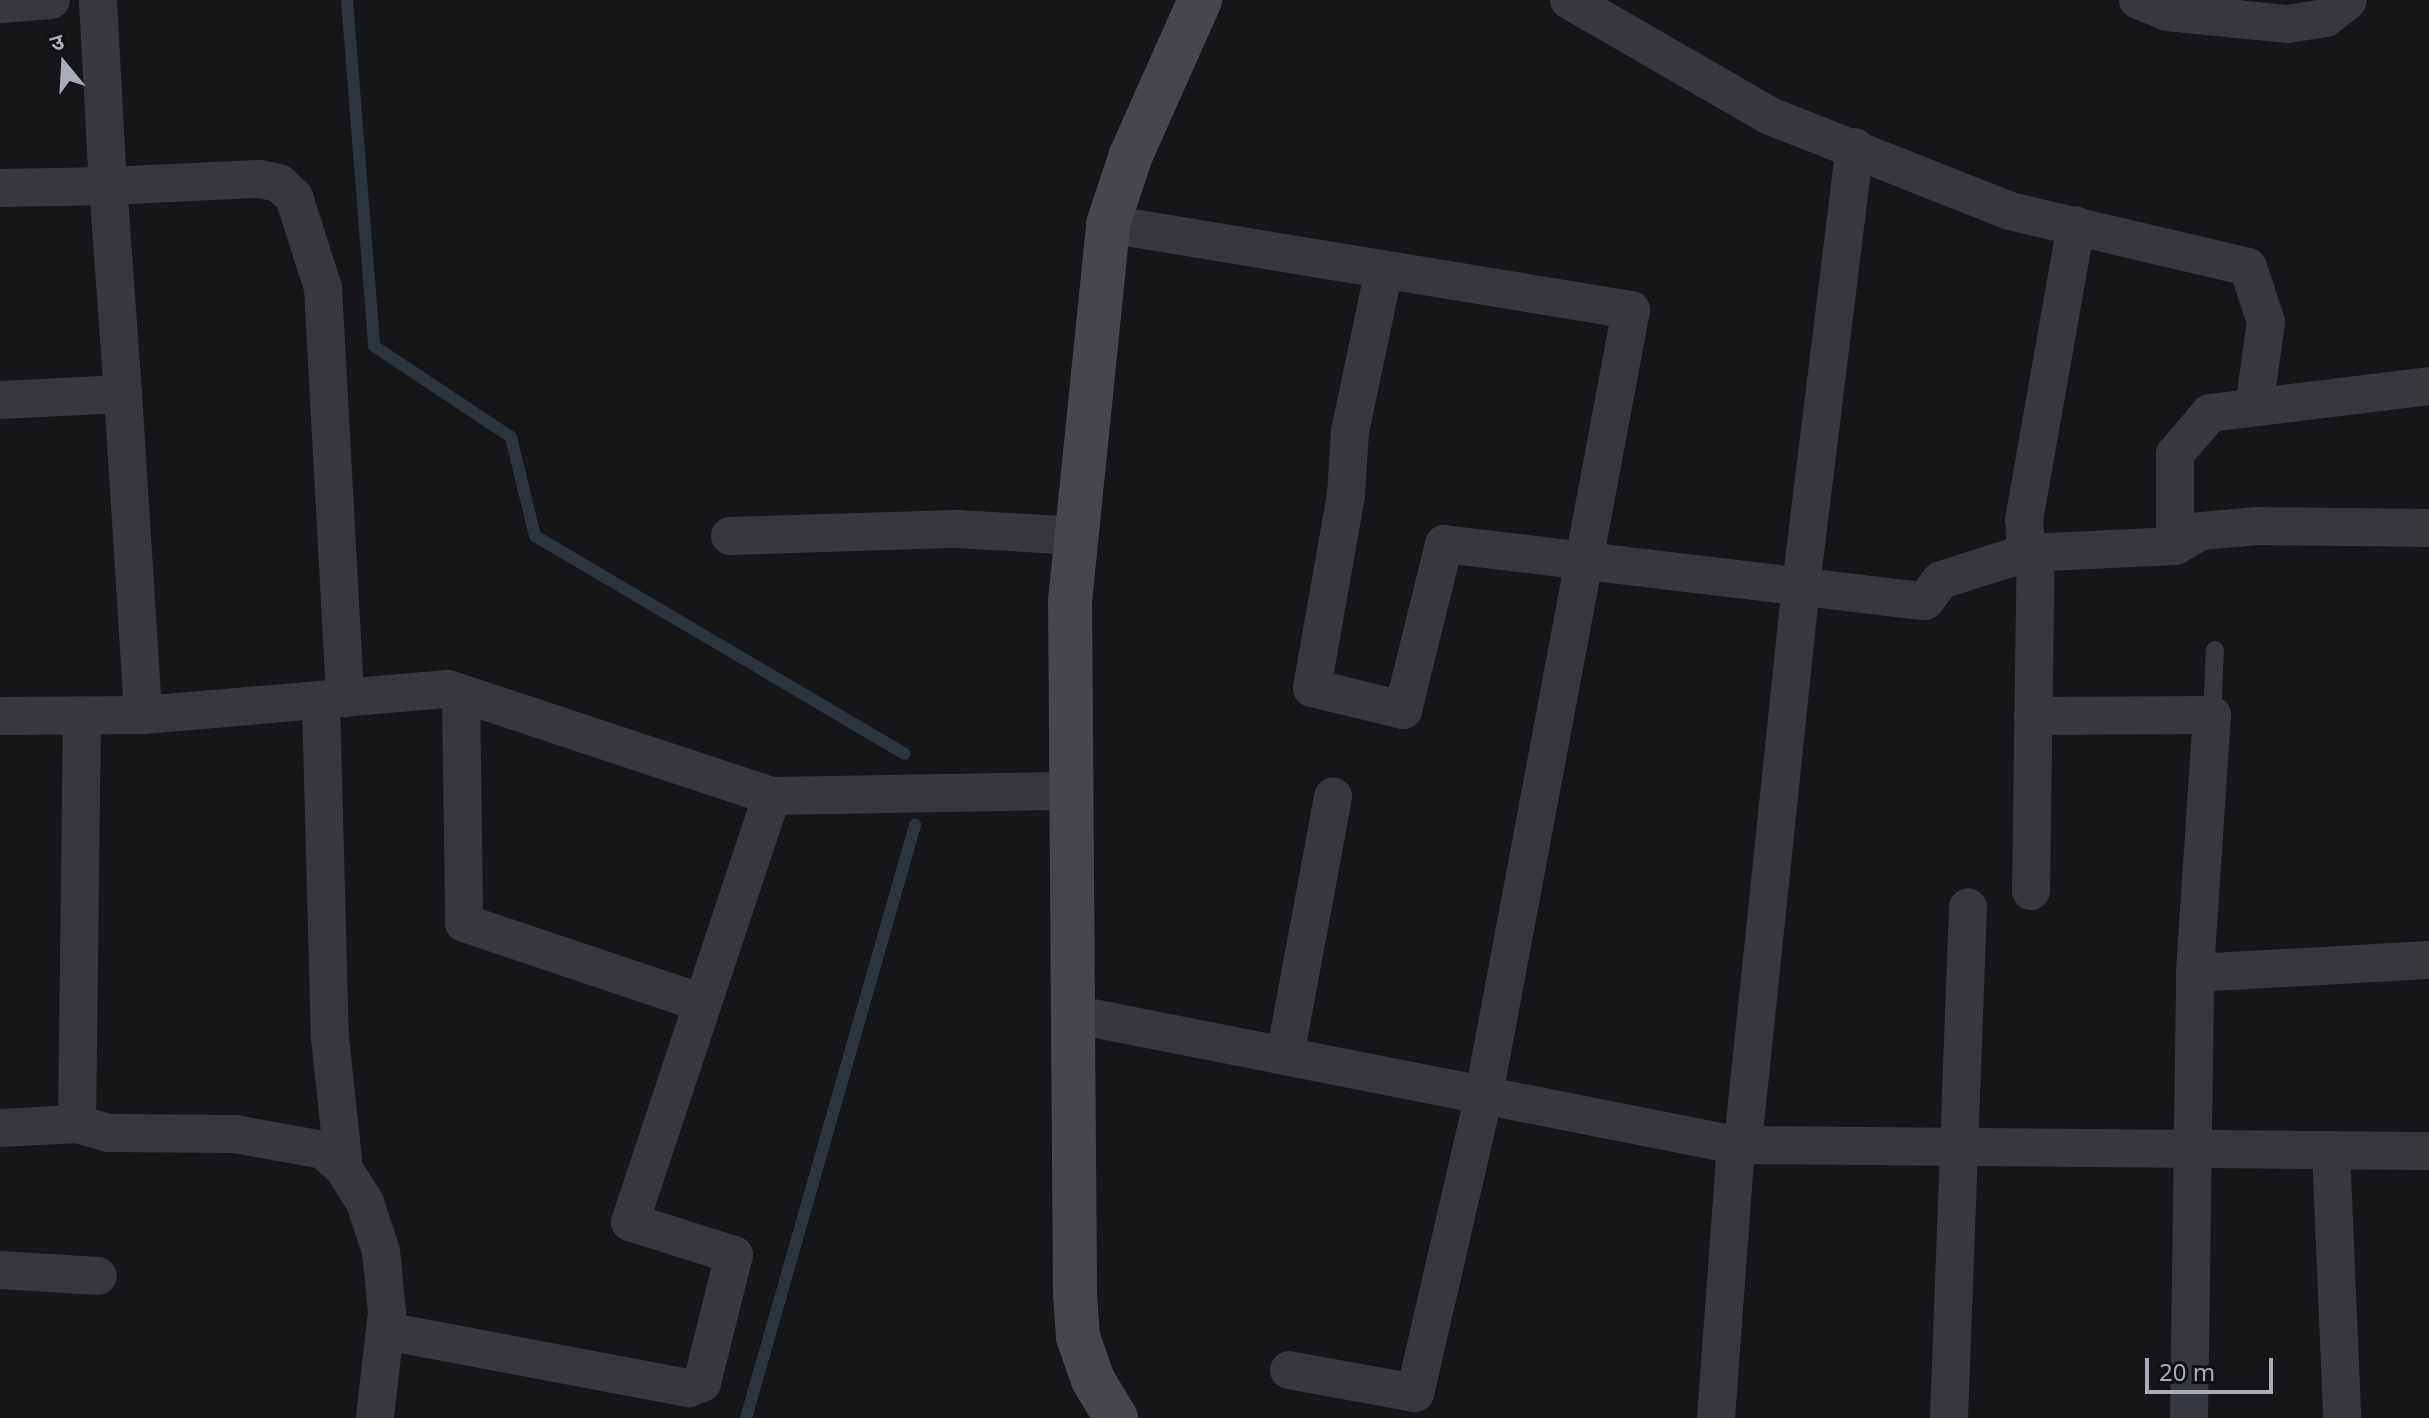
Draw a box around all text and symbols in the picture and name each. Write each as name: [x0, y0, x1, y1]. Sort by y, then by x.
north arrow: [24, 24, 104, 104]
text: उ: [46, 25, 67, 57]
scale bar: [2149, 1342, 2277, 1392]
text: 20 m: [2159, 1355, 2215, 1388]

